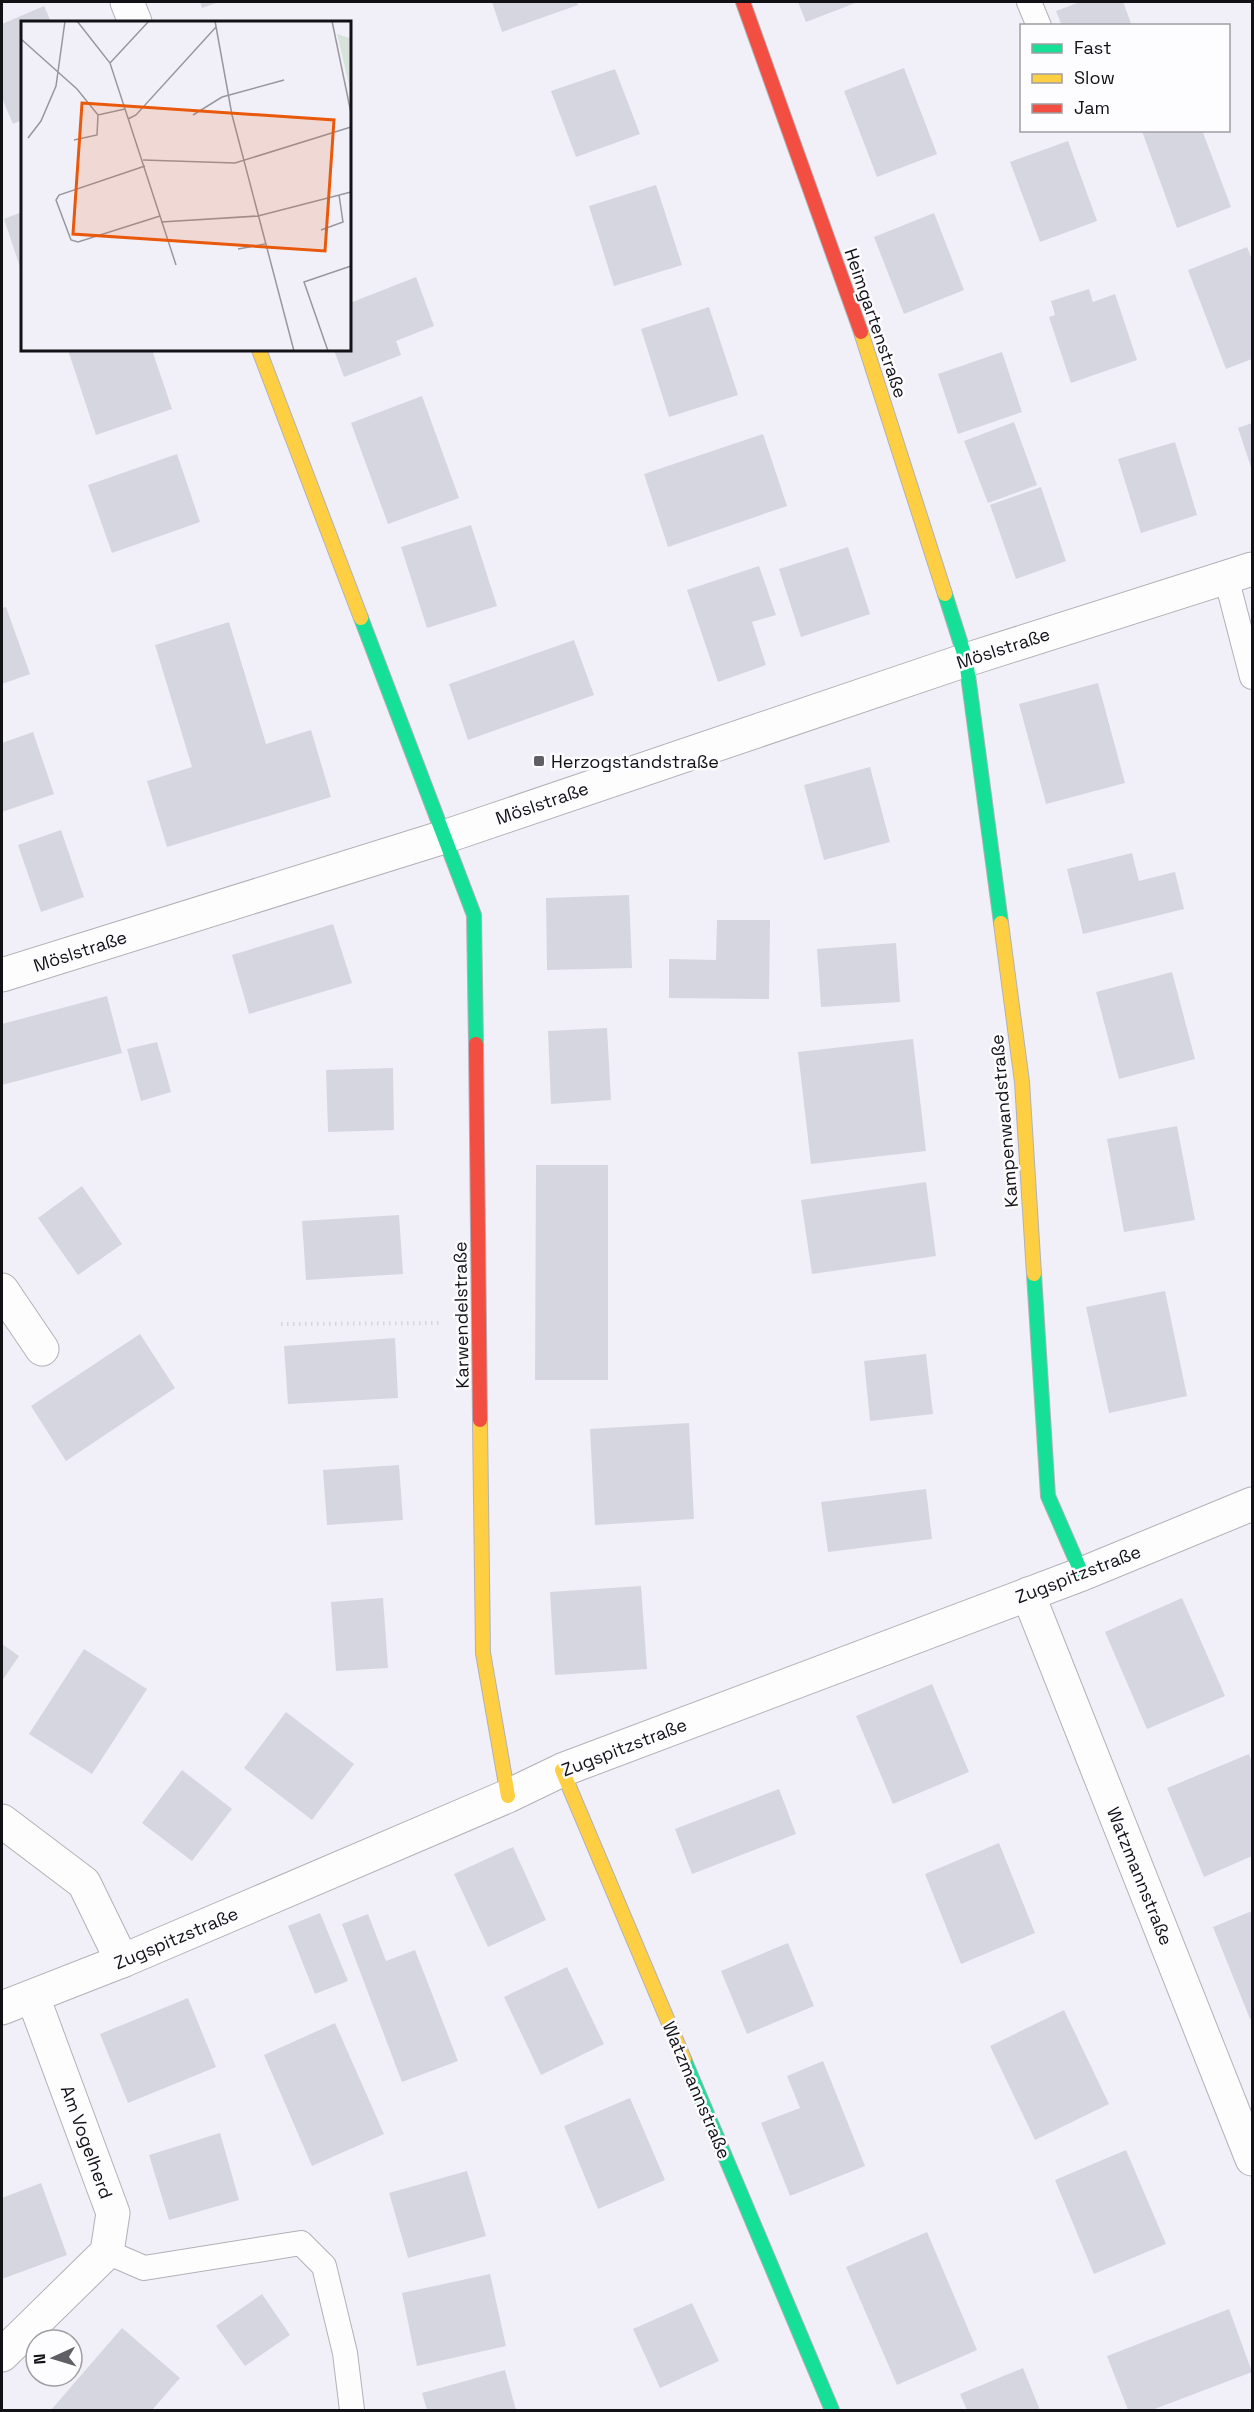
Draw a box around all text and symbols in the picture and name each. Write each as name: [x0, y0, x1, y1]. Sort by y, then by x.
inset map: [21, 21, 351, 351]
legend: [1020, 24, 1230, 132]
text: Fast: [1074, 36, 1111, 59]
text: Slow: [1074, 66, 1115, 89]
text: Jam: [1074, 96, 1110, 119]
street label: Heimgartenstraße: [840, 245, 912, 401]
street label: Möslstraße: [953, 622, 1053, 674]
place label: Herzogstandstraße: [551, 750, 719, 773]
marker: Herzogstandstraße: [532, 754, 546, 768]
street label: Möslstraße: [492, 776, 592, 830]
street label: Möslstraße: [30, 925, 130, 977]
street label: Kampenwandstraße: [985, 1034, 1023, 1208]
street label: Karwendelstraße: [448, 1241, 474, 1389]
street label: Zugspitzstraße: [1012, 1540, 1144, 1608]
street label: Zugspitzstraße: [558, 1713, 690, 1781]
street label: Watzmannstraße: [1102, 1803, 1178, 1949]
street label: Zugspitzstraße: [111, 1902, 241, 1974]
street label: Watzmannstraße: [658, 2018, 736, 2162]
street label: Am Vogelherd: [56, 2082, 118, 2202]
north arrow: [24, 2328, 84, 2388]
text: N: [29, 2353, 50, 2365]

